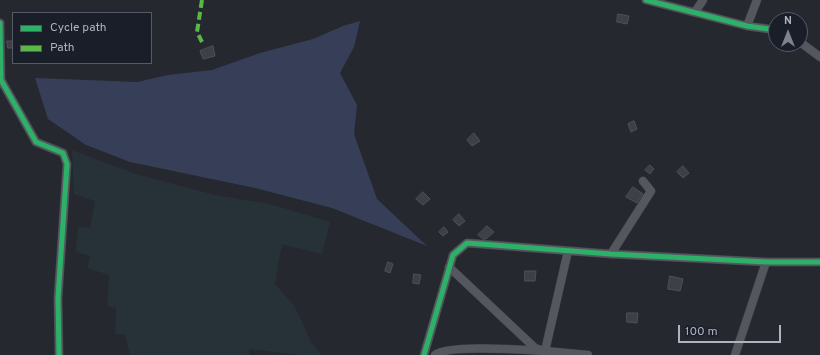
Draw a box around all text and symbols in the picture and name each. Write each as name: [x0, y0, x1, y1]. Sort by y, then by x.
legend: [12, 12, 152, 64]
north arrow: [768, 12, 808, 52]
text: N: [784, 14, 792, 28]
text: Cycle path: [50, 20, 107, 36]
text: Path: [50, 40, 75, 56]
scale bar: [680, 317, 783, 343]
text: 100 m: [685, 324, 718, 340]

